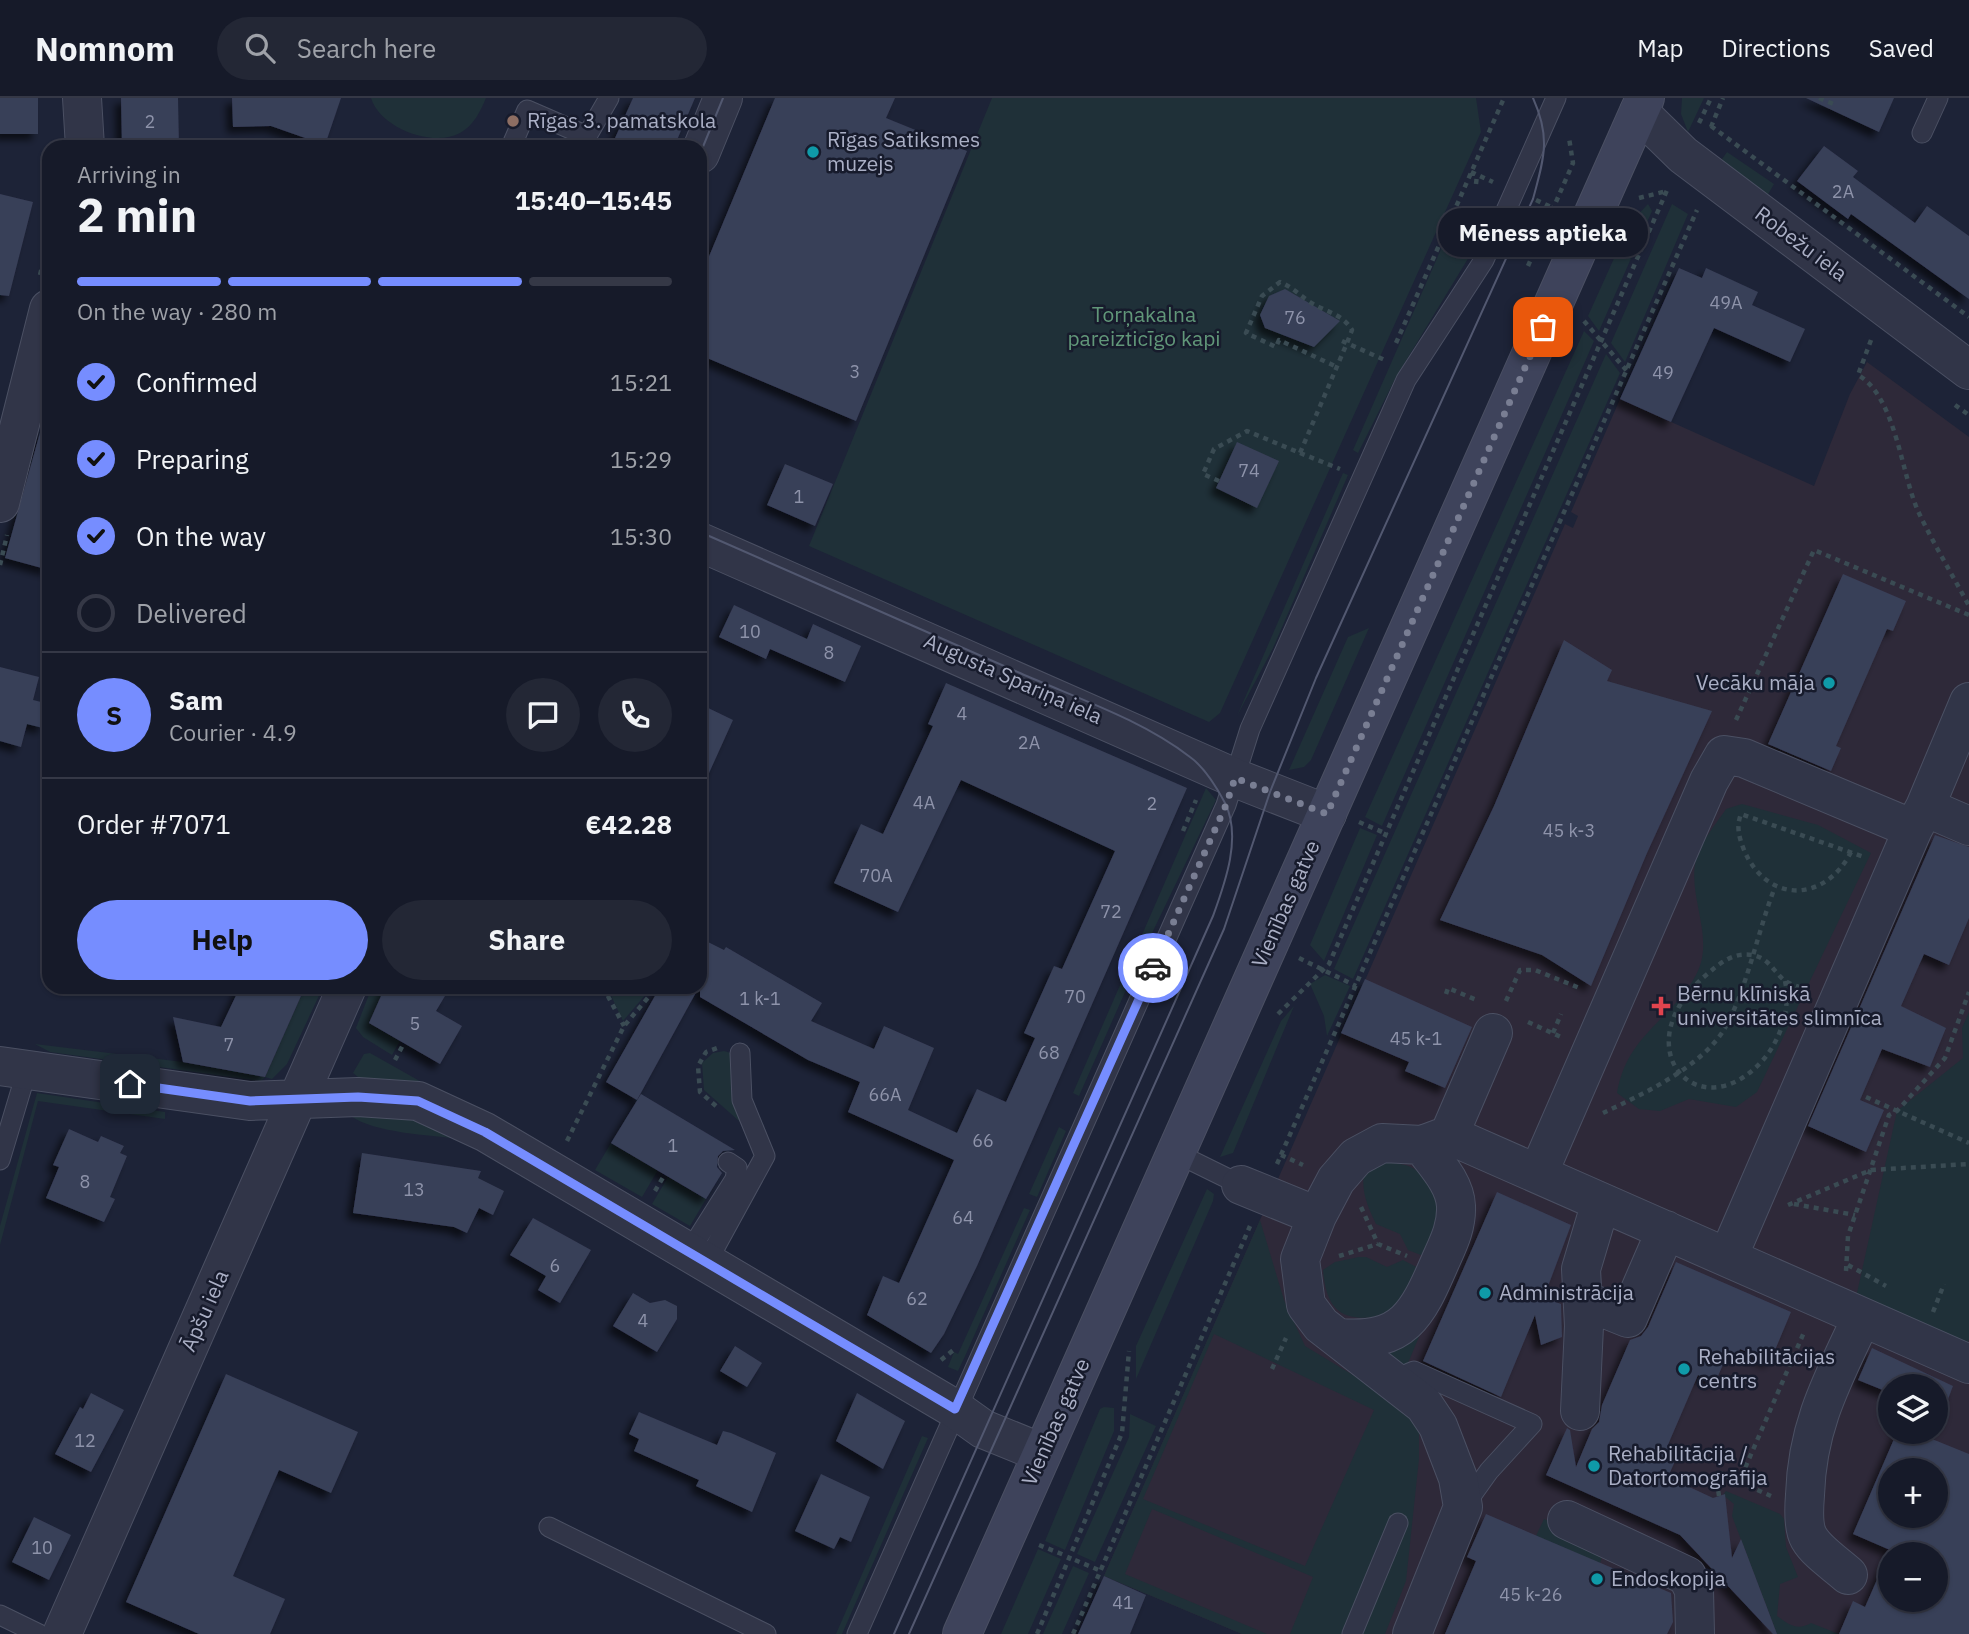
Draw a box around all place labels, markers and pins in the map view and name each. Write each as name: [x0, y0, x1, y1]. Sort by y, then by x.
place label: Rīgas 3. pamatskola: [527, 106, 716, 134]
marker: Rīgas 3. pamatskola: [505, 113, 521, 129]
place label: Rīgas Satiksmes muzejs: [827, 125, 980, 177]
marker: Rīgas Satiksmes muzejs: [805, 144, 821, 160]
callout: Mēness aptieka: [1438, 208, 1648, 257]
pin: [1513, 297, 1573, 357]
place label: Vecāku māja: [1696, 668, 1815, 696]
marker: Vecāku māja: [1821, 675, 1837, 691]
place label: Bērnu klīniskā universitātes slimnīca: [1677, 979, 1882, 1031]
marker: Bērnu klīniskā universitātes slimnīca: [1651, 996, 1671, 1016]
pin: [100, 1054, 160, 1114]
place label: Administrācija: [1499, 1278, 1634, 1306]
marker: Administrācija: [1477, 1285, 1493, 1301]
place label: Rehabilitācijas centrs: [1698, 1342, 1835, 1394]
marker: Rehabilitācijas centrs: [1676, 1361, 1692, 1377]
place label: Rehabilitācija / Datortomogrāfija: [1608, 1439, 1768, 1491]
marker: Rehabilitācija / Datortomogrāfija: [1586, 1458, 1602, 1474]
place label: Endoskopija: [1611, 1564, 1726, 1592]
marker: Endoskopija: [1589, 1571, 1605, 1587]

